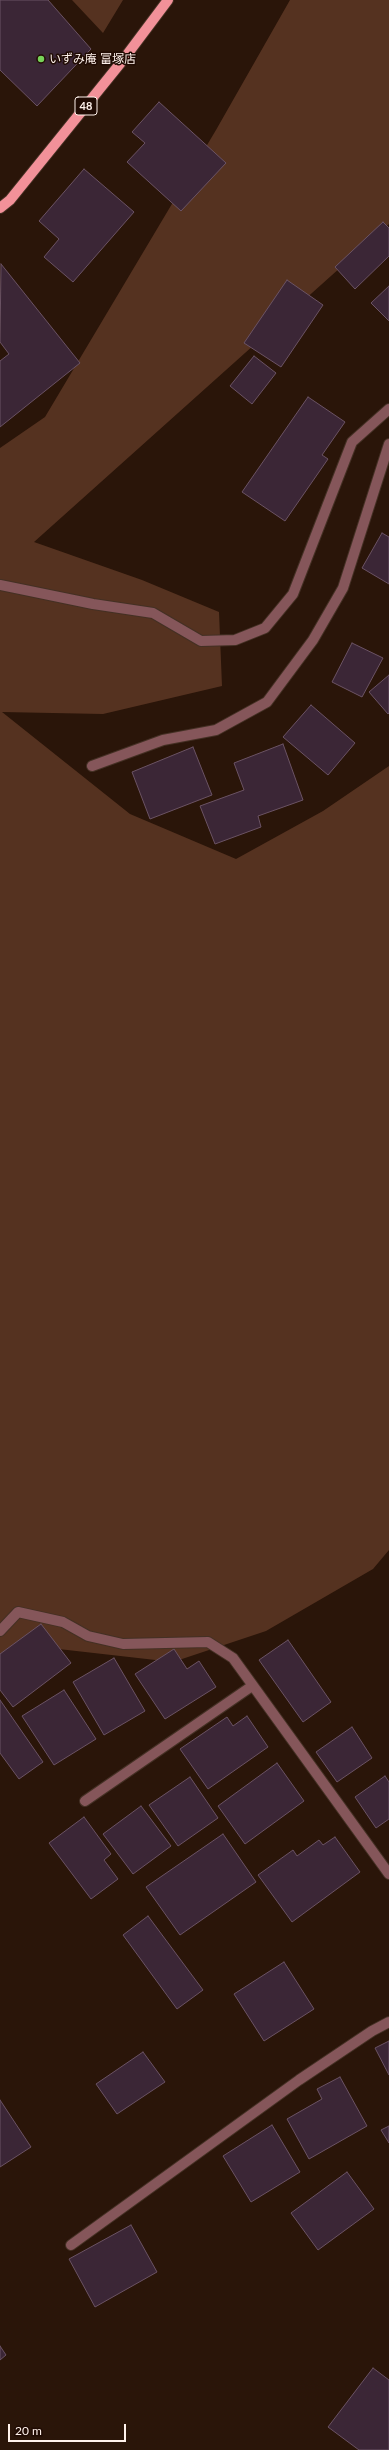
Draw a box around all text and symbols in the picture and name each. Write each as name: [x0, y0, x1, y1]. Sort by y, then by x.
place label: いずみ庵 富塚店: [49, 52, 136, 66]
marker: いずみ庵 富塚店: [36, 54, 46, 64]
road number: 48: [75, 97, 97, 115]
scale bar: [10, 2416, 128, 2442]
text: 20 m: [15, 2423, 42, 2438]

